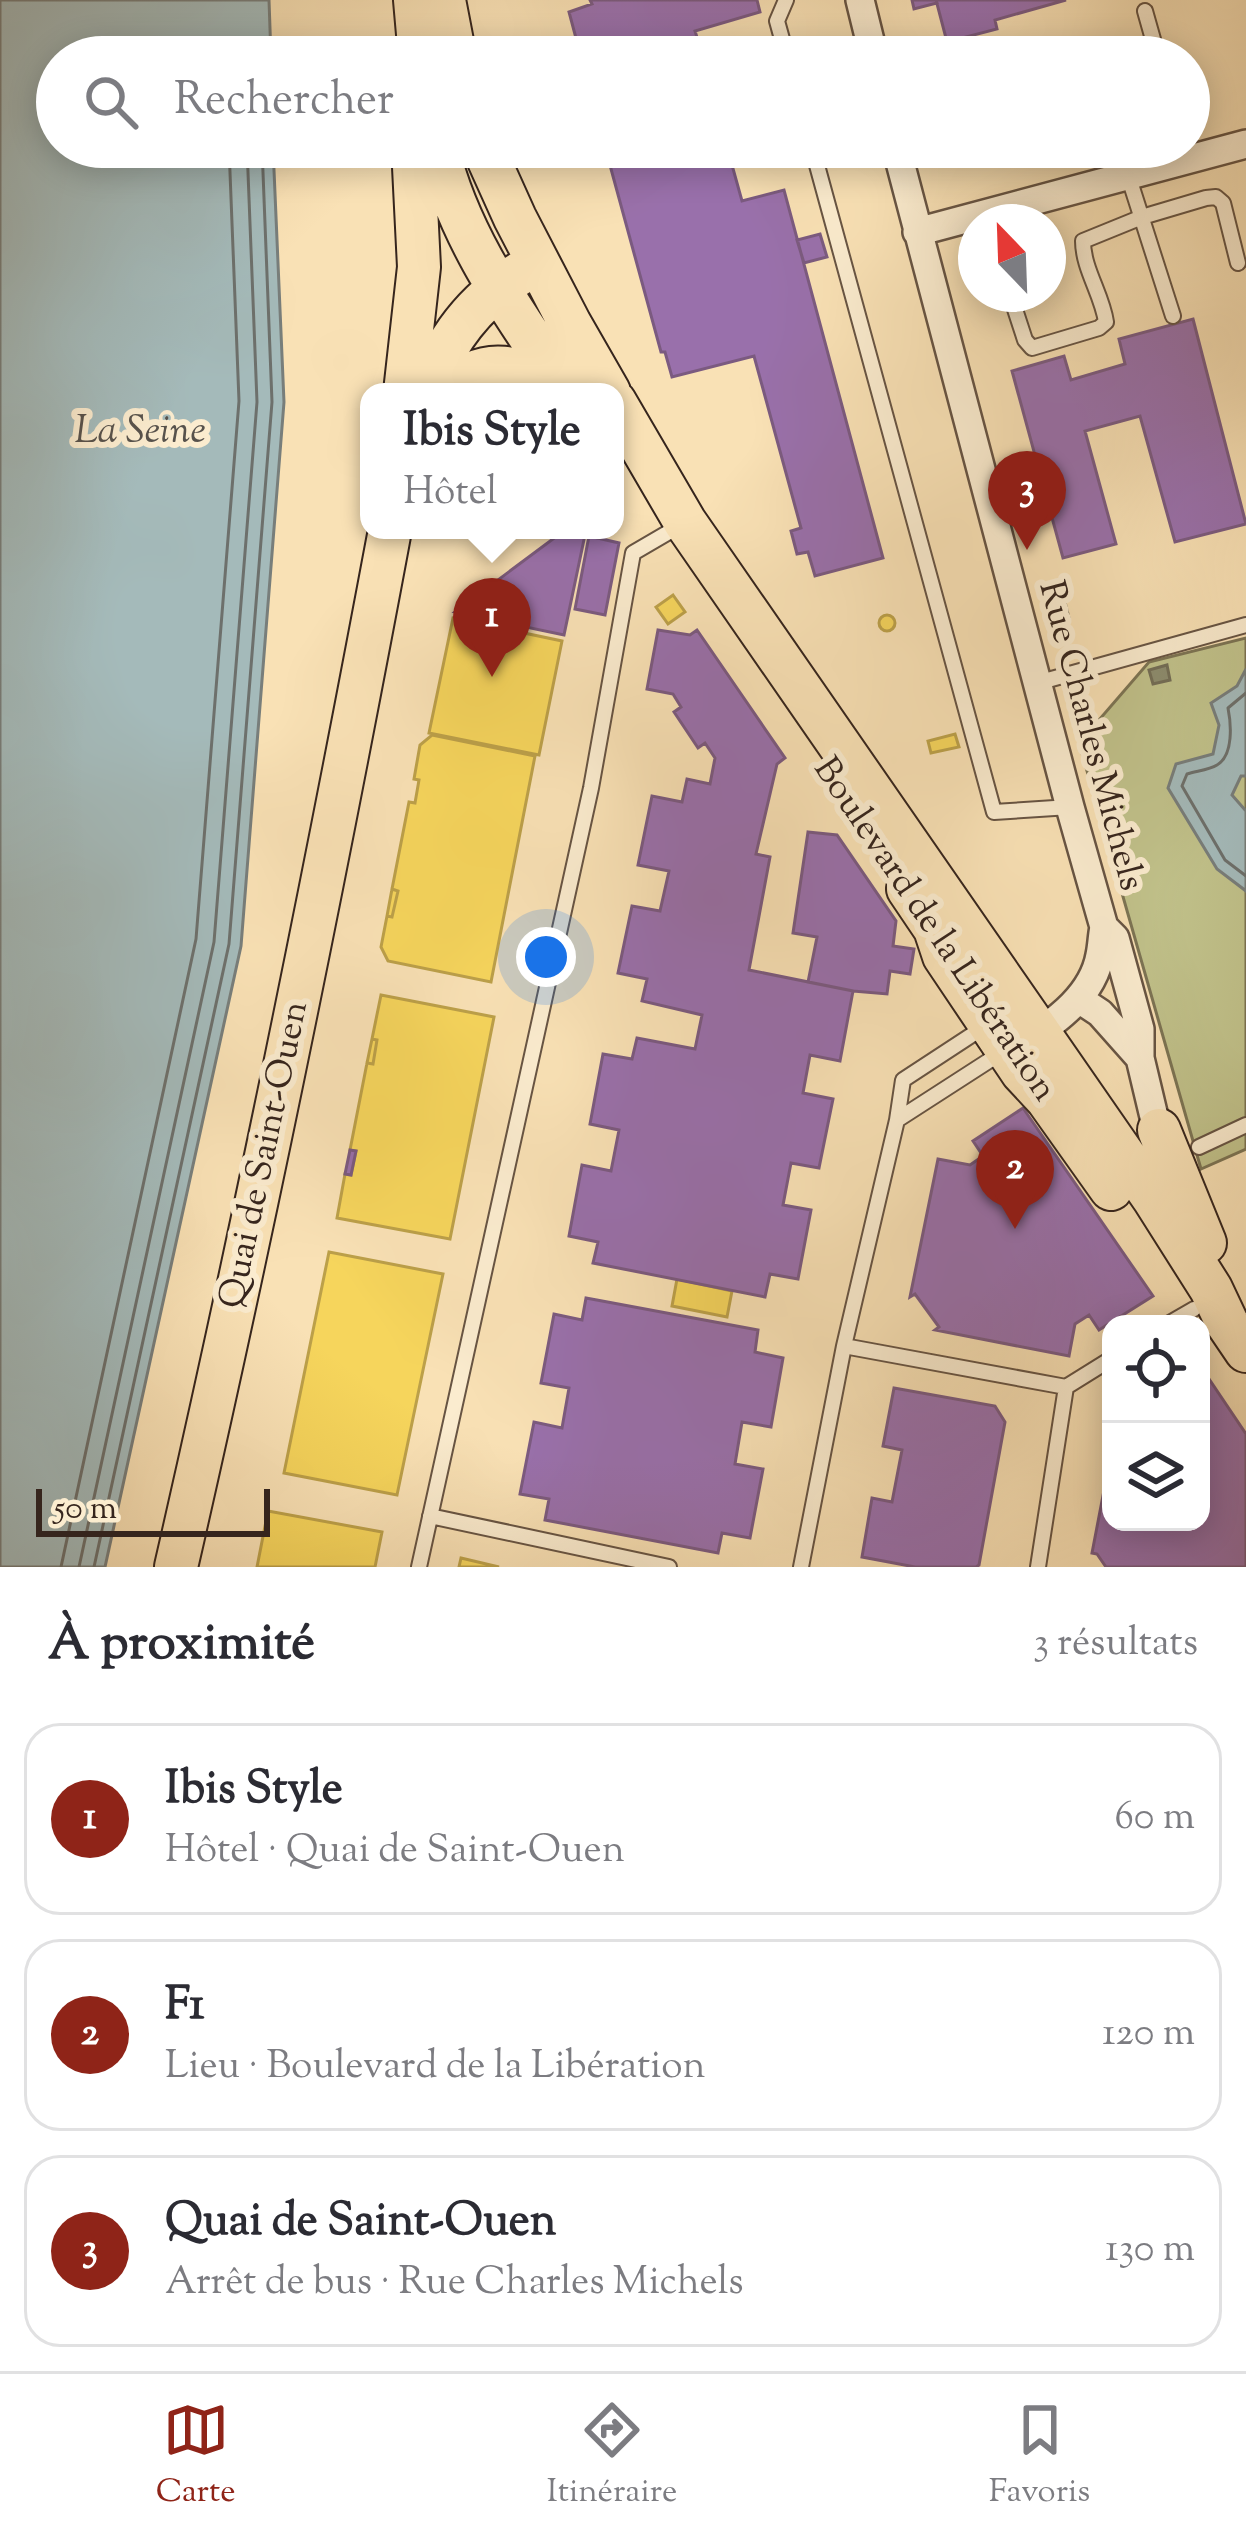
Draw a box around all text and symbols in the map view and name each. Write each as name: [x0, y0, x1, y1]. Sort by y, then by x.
search box: [36, 36, 1210, 168]
icon: search: [78, 69, 144, 135]
text: Rechercher: [174, 70, 394, 135]
north arrow: [958, 204, 1066, 312]
popup: [360, 383, 624, 539]
text: Ibis Style: [403, 401, 581, 466]
water label: La Seine: [74, 405, 206, 461]
pin: 3: [988, 451, 1066, 550]
text: Hôtel: [403, 466, 497, 522]
street label: Rue Charles Michels: [1024, 575, 1156, 897]
pin: 1: [453, 578, 531, 677]
street label: Boulevard de la Libération: [799, 747, 1069, 1113]
your location: [516, 927, 576, 987]
street label: Quai de Saint-Ouen: [207, 996, 323, 1314]
pin: 2: [976, 1130, 1054, 1229]
map controls: [1102, 1315, 1210, 1531]
button: locate: [1102, 1315, 1210, 1423]
button: layers: [1102, 1423, 1210, 1531]
scale bar: [36, 1483, 270, 1536]
text: 50 m: [54, 1486, 117, 1534]
text: À proximité: [48, 1609, 315, 1682]
text: 3 résultats: [1033, 1617, 1198, 1673]
text: Ibis Style: [165, 1759, 343, 1824]
text: 1: [83, 1791, 97, 1847]
text: 60 m: [1114, 1791, 1195, 1847]
text: Hôtel · Quai de Saint-Ouen: [165, 1824, 625, 1880]
text: F1: [165, 1975, 205, 2040]
text: 2: [81, 2007, 99, 2063]
text: 120 m: [1102, 2007, 1195, 2063]
text: Lieu · Boulevard de la Libération: [165, 2040, 706, 2096]
text: Quai de Saint-Ouen: [165, 2191, 556, 2256]
text: 3: [82, 2223, 98, 2279]
text: 130 m: [1105, 2223, 1195, 2279]
text: Arrêt de bus · Rue Charles Michels: [165, 2256, 744, 2312]
tab: Carte: [156, 2397, 236, 2517]
tab: Itinéraire: [547, 2397, 677, 2517]
tab: Favoris: [989, 2397, 1090, 2517]

